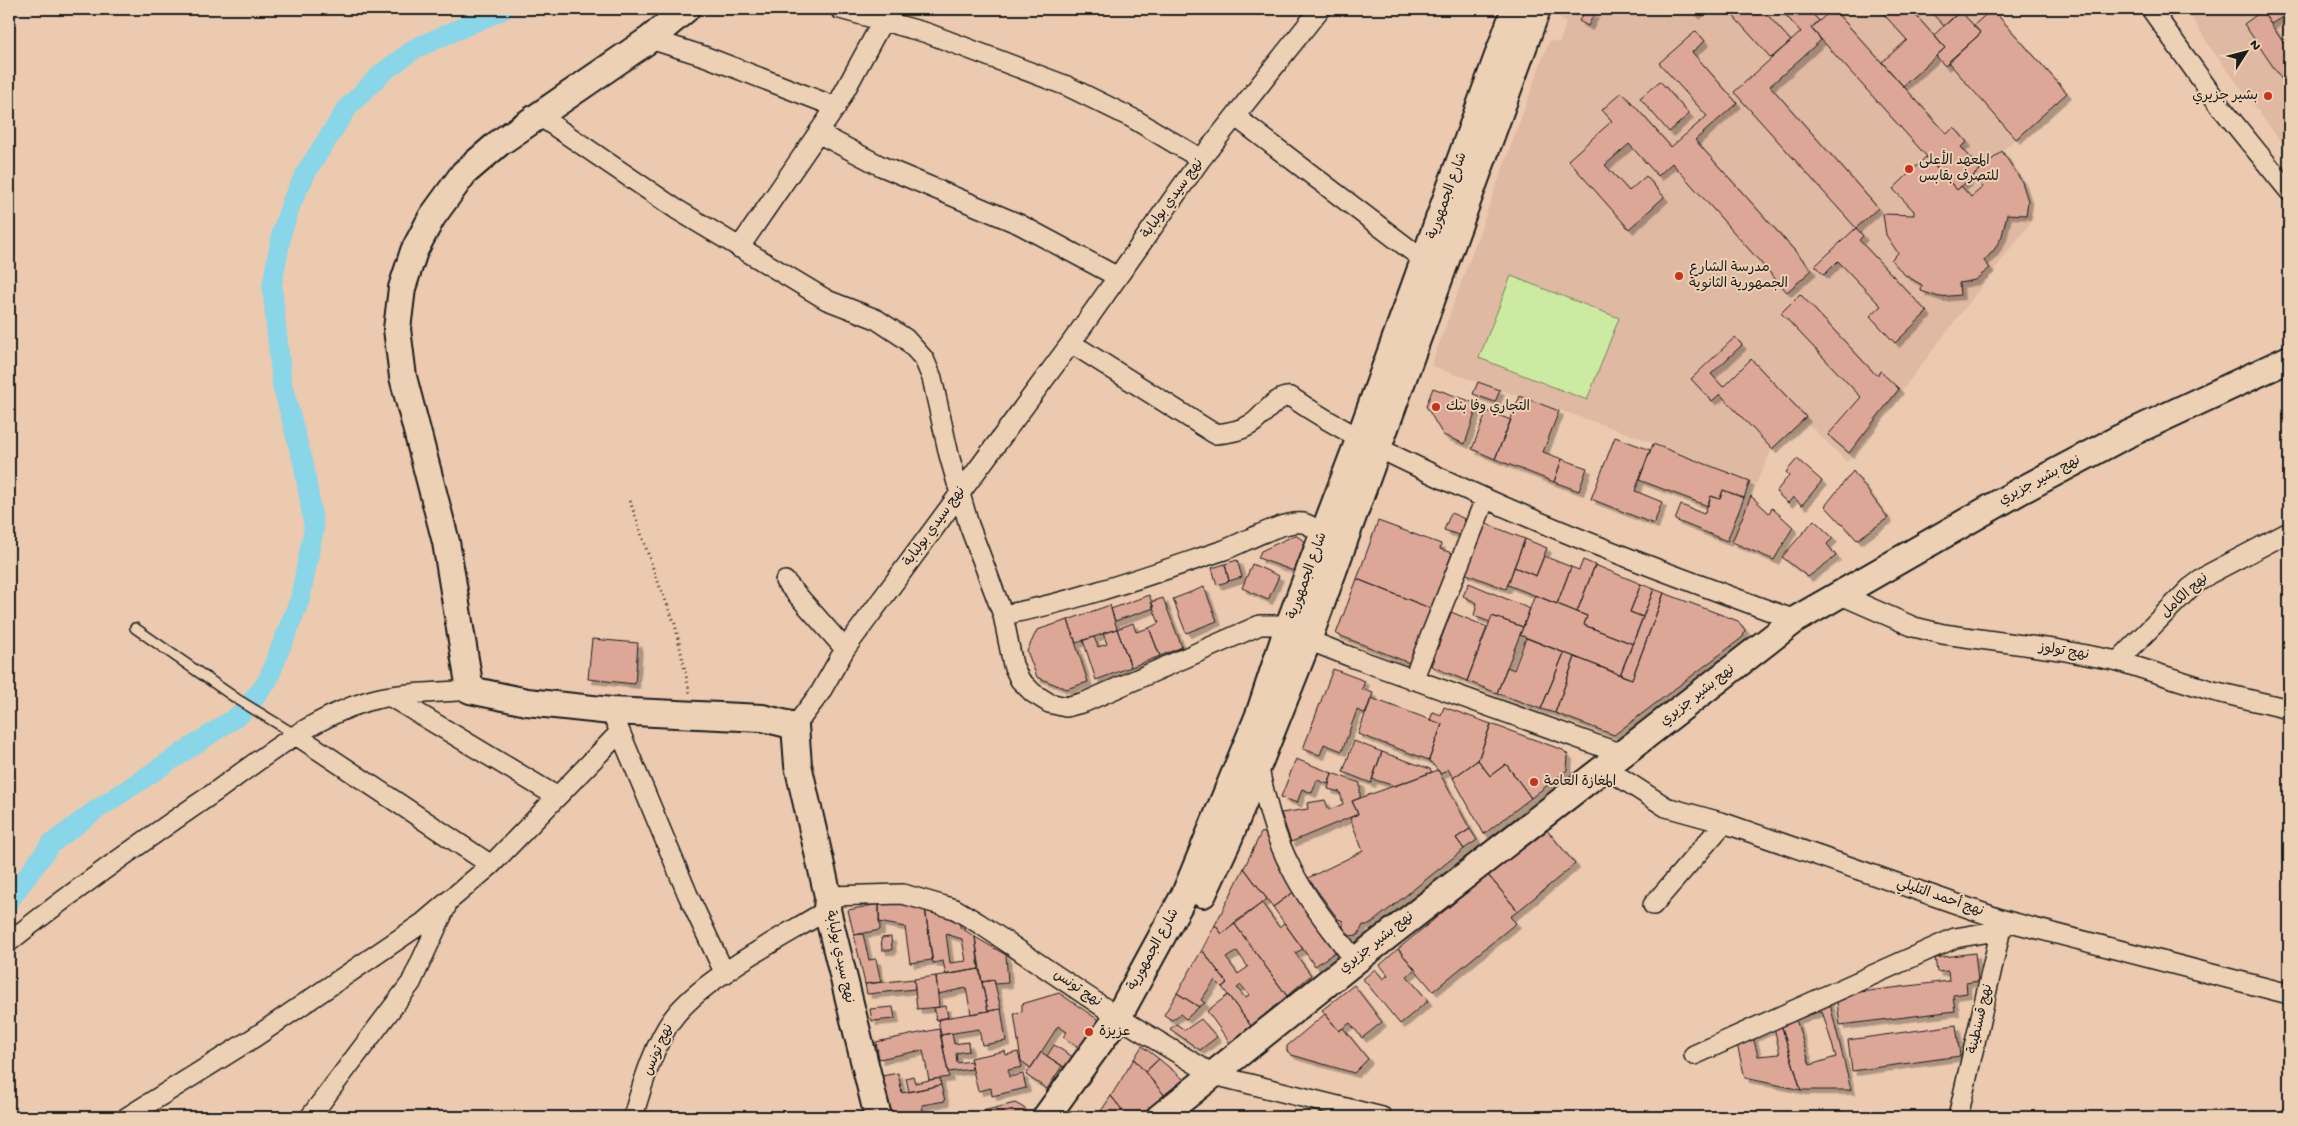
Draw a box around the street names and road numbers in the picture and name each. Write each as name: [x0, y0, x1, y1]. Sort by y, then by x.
street label: شارع الجمهورية: [1424, 150, 1472, 242]
street label: نهج سيدي بولبابة: [1138, 156, 1208, 242]
street label: نهج بشير جزيري: [1996, 452, 2084, 510]
street label: نهج سيدي بولبابة: [900, 484, 970, 570]
street label: شارع الجمهورية: [1284, 530, 1332, 622]
street label: نهج الكامل: [2158, 570, 2212, 622]
street label: نهج تولوز: [2037, 640, 2090, 664]
street label: نهج بشير جزيري: [1657, 662, 1739, 730]
street label: نهج أحمد التليلي: [1894, 873, 1986, 923]
street label: شارع الجمهورية: [1124, 906, 1184, 994]
street label: نهج سيدي بولبابة: [821, 909, 857, 1005]
street label: نهج بشير جزيري: [1336, 909, 1418, 977]
street label: نهج تونس: [1050, 967, 1104, 1011]
street label: نهج قسنطينة: [1965, 982, 1997, 1056]
street label: نهج تونس: [640, 1022, 678, 1078]

